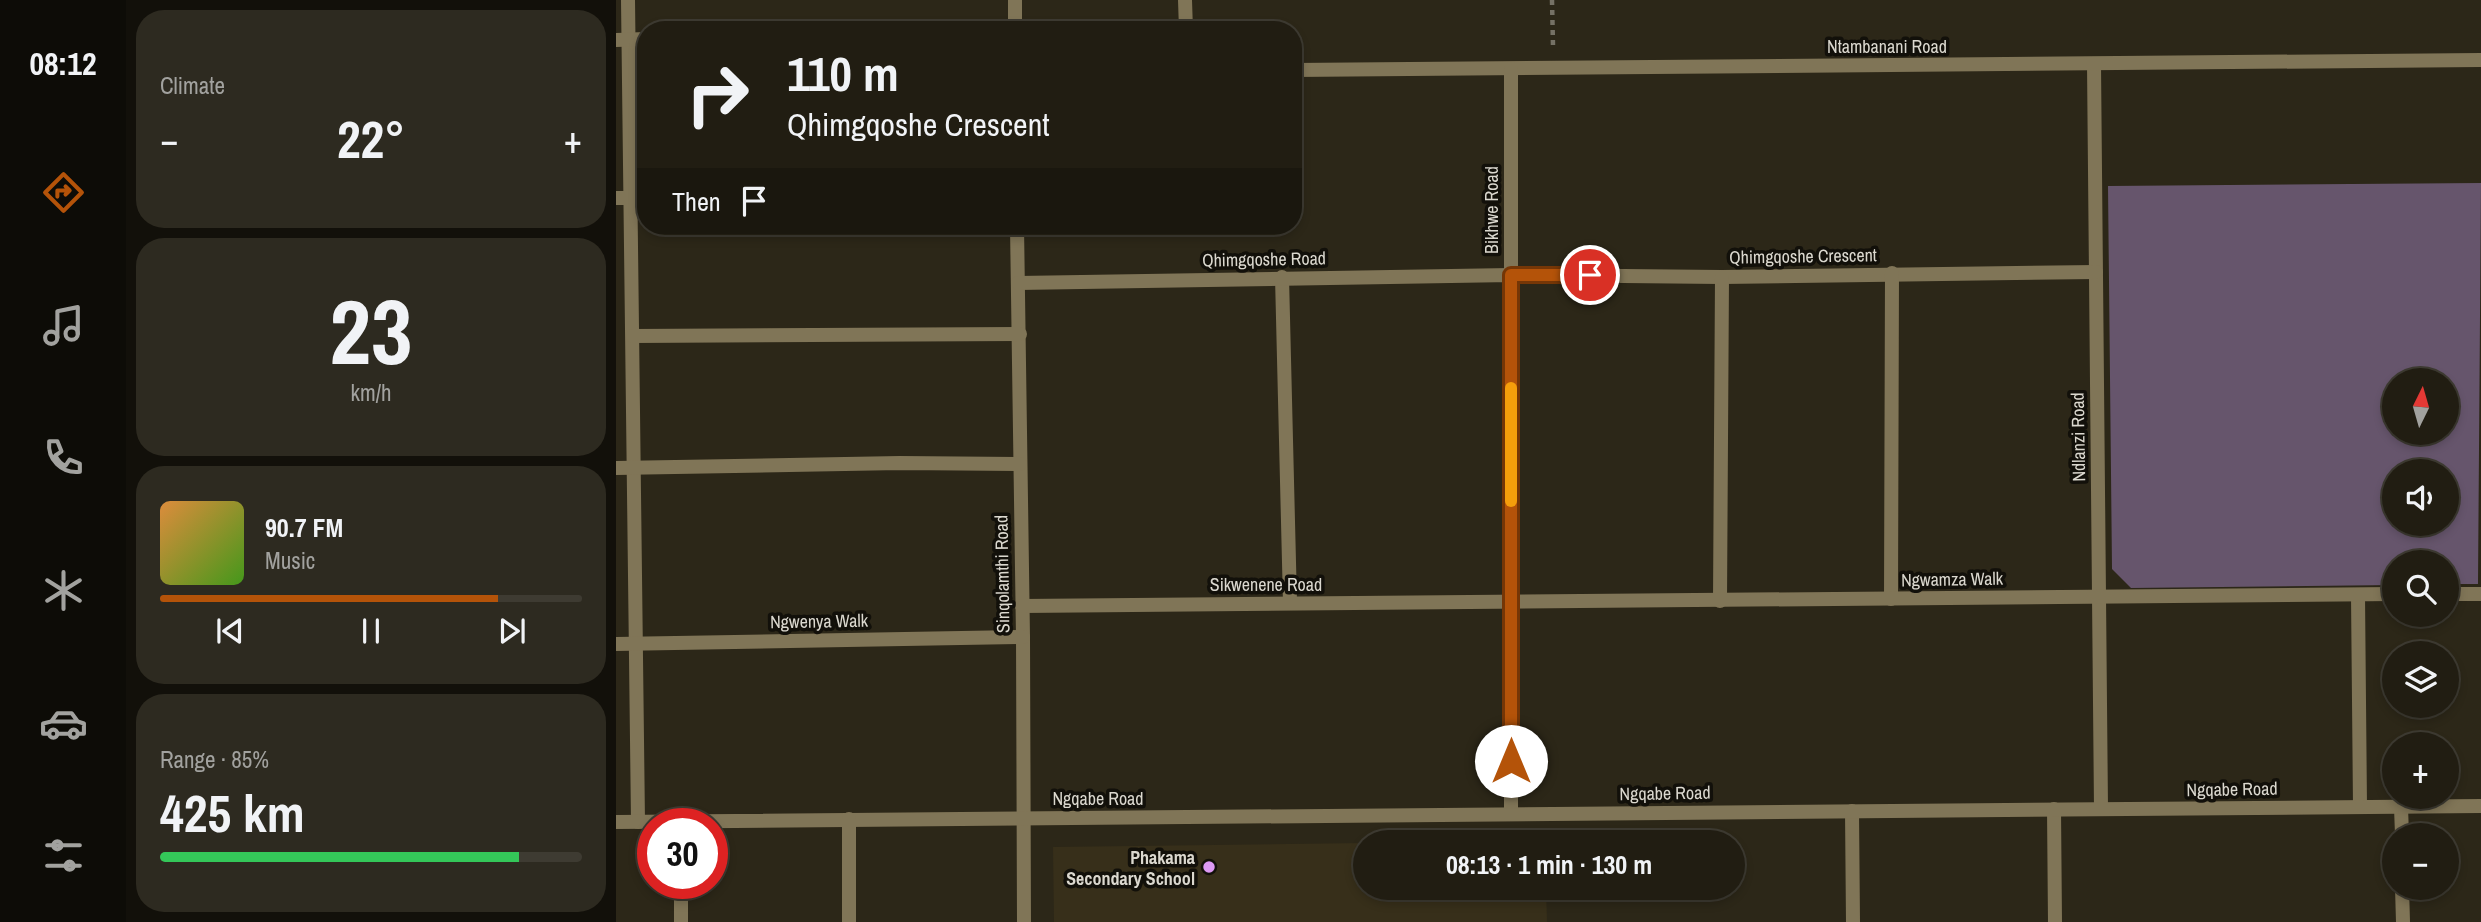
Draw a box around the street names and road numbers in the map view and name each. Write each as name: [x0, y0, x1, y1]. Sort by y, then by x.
street label: Ntambanani Road: [1827, 34, 1947, 59]
street label: Bikhwe Road: [1479, 166, 1504, 254]
street label: Qhimgqoshe Crescent: [1729, 242, 1877, 270]
street label: Qhimgqoshe Road: [1202, 245, 1326, 273]
street label: Ndlanzi Road: [2065, 392, 2091, 482]
street label: Sinqolamthi Road: [988, 515, 1016, 633]
street label: Ngwamza Walk: [1901, 566, 2004, 592]
street label: Sikwenene Road: [1210, 572, 1322, 597]
street label: Ngwenya Walk: [770, 608, 869, 634]
street label: Ngqabe Road: [2186, 776, 2278, 802]
street label: Ngqabe Road: [1619, 780, 1711, 806]
street label: Ngqabe Road: [1052, 786, 1144, 811]

